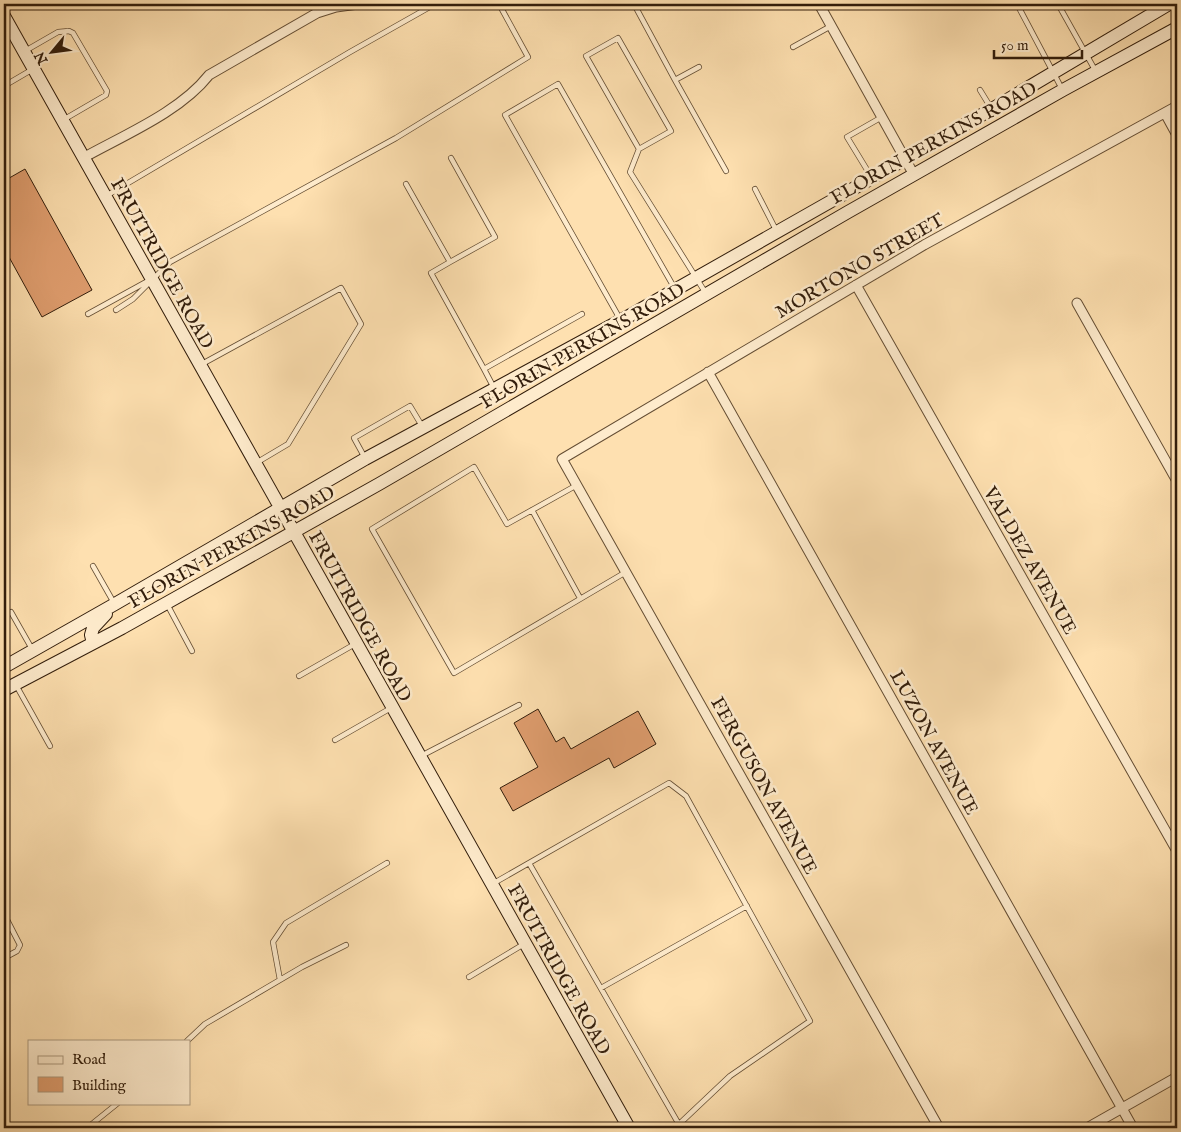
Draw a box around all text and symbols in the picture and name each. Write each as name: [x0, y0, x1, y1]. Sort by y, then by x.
north arrow: [28, 28, 78, 78]
scale bar: [994, 28, 1081, 60]
text: 50 m: [1001, 36, 1029, 55]
text: N: [31, 48, 53, 68]
street label: FLORIN PERKINS ROAD: [827, 77, 1041, 211]
street label: FRUITRIDGE ROAD: [104, 174, 218, 354]
street label: MORTONO STREET: [771, 209, 949, 325]
street label: FLORIN PERKINS ROAD: [476, 278, 690, 415]
street label: FLORIN PERKINS ROAD: [125, 481, 339, 615]
street label: VALDEZ AVENUE: [977, 482, 1081, 639]
street label: FRUITRIDGE ROAD: [302, 527, 416, 707]
street label: LUZON AVENUE: [884, 666, 983, 820]
street label: FERGUSON AVENUE: [704, 693, 822, 879]
street label: FRUITRIDGE ROAD: [501, 880, 615, 1060]
legend: [28, 1040, 190, 1104]
text: Road: [72, 1050, 107, 1069]
text: Building: [72, 1076, 127, 1095]

